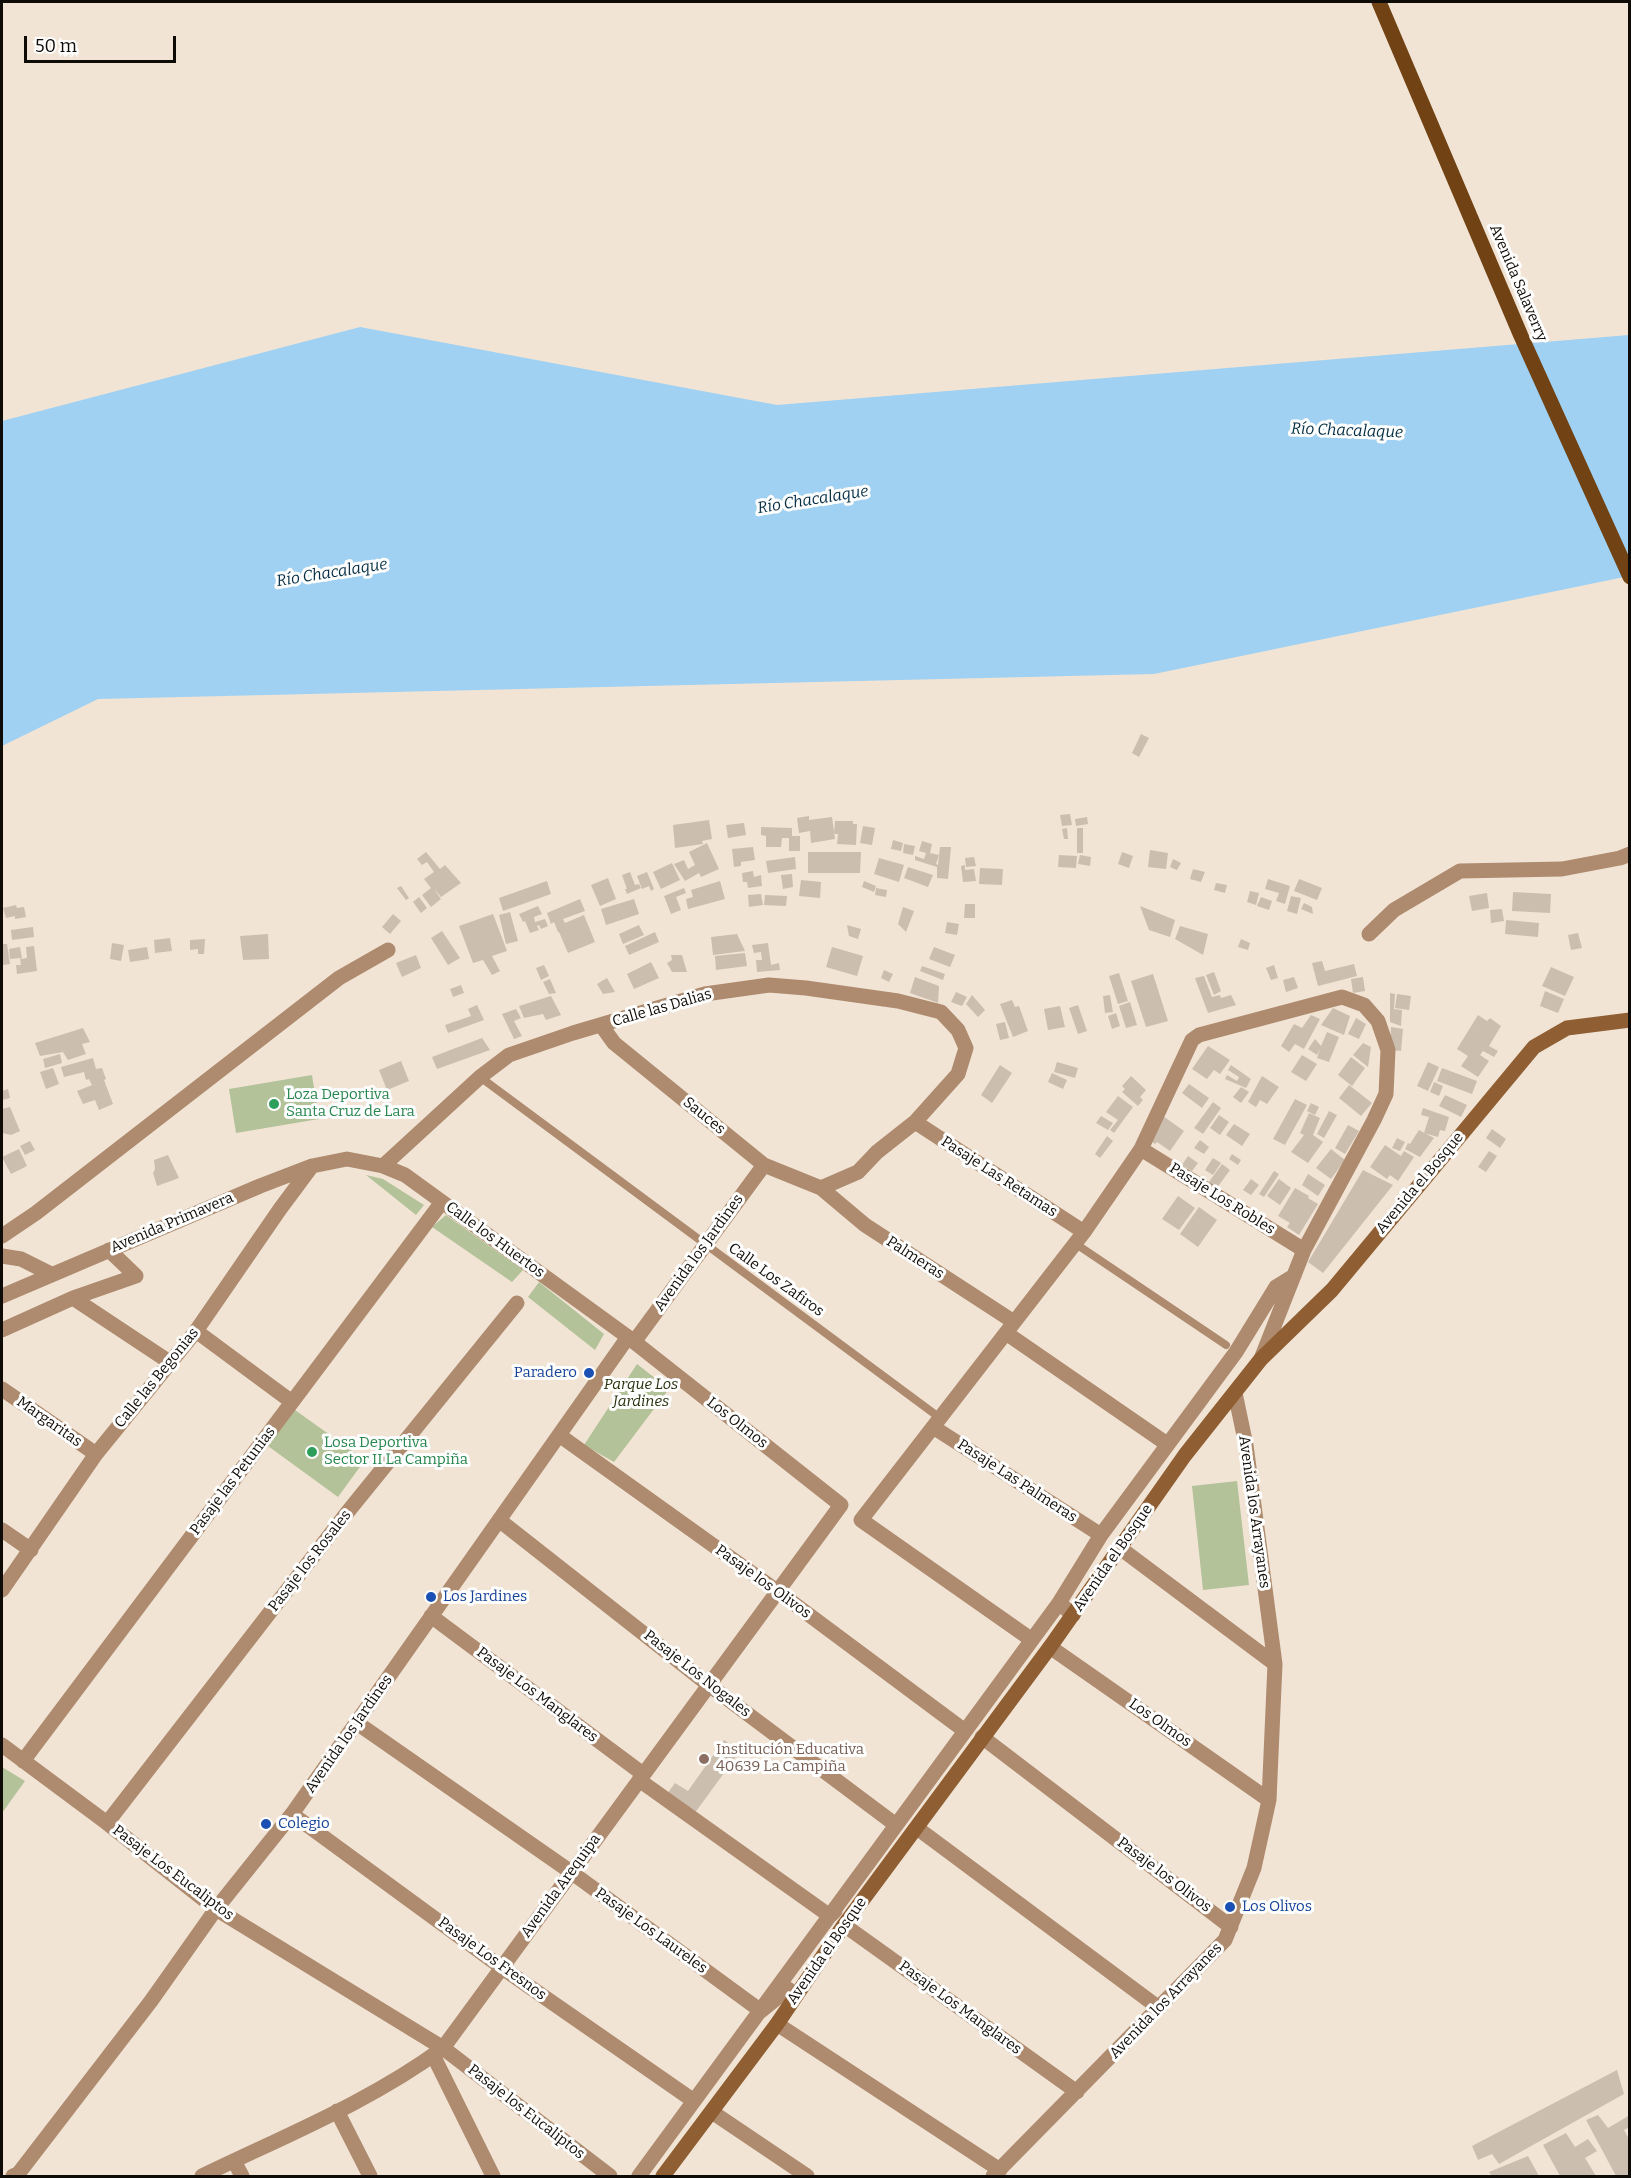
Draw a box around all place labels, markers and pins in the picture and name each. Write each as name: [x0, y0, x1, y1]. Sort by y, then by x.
place label: Loza Deportiva Santa Cruz de Lara: [286, 1086, 415, 1121]
marker: Loza Deportiva Santa Cruz de Lara: [267, 1097, 281, 1111]
place label: Paradero: [514, 1364, 577, 1382]
marker: Paradero: [582, 1366, 596, 1380]
place label: Losa Deportiva Sector II La Campiña: [324, 1434, 468, 1469]
marker: Losa Deportiva Sector II La Campiña: [305, 1445, 319, 1459]
place label: Los Jardines: [443, 1588, 527, 1606]
marker: Los Jardines: [424, 1590, 438, 1604]
place label: Institución Educativa 40639 La Campiña: [716, 1741, 864, 1776]
marker: Institución Educativa 40639 La Campiña: [697, 1752, 711, 1766]
place label: Colegio: [278, 1815, 330, 1833]
marker: Colegio: [259, 1817, 273, 1831]
place label: Los Olivos: [1242, 1898, 1312, 1916]
marker: Los Olivos: [1223, 1900, 1237, 1914]

